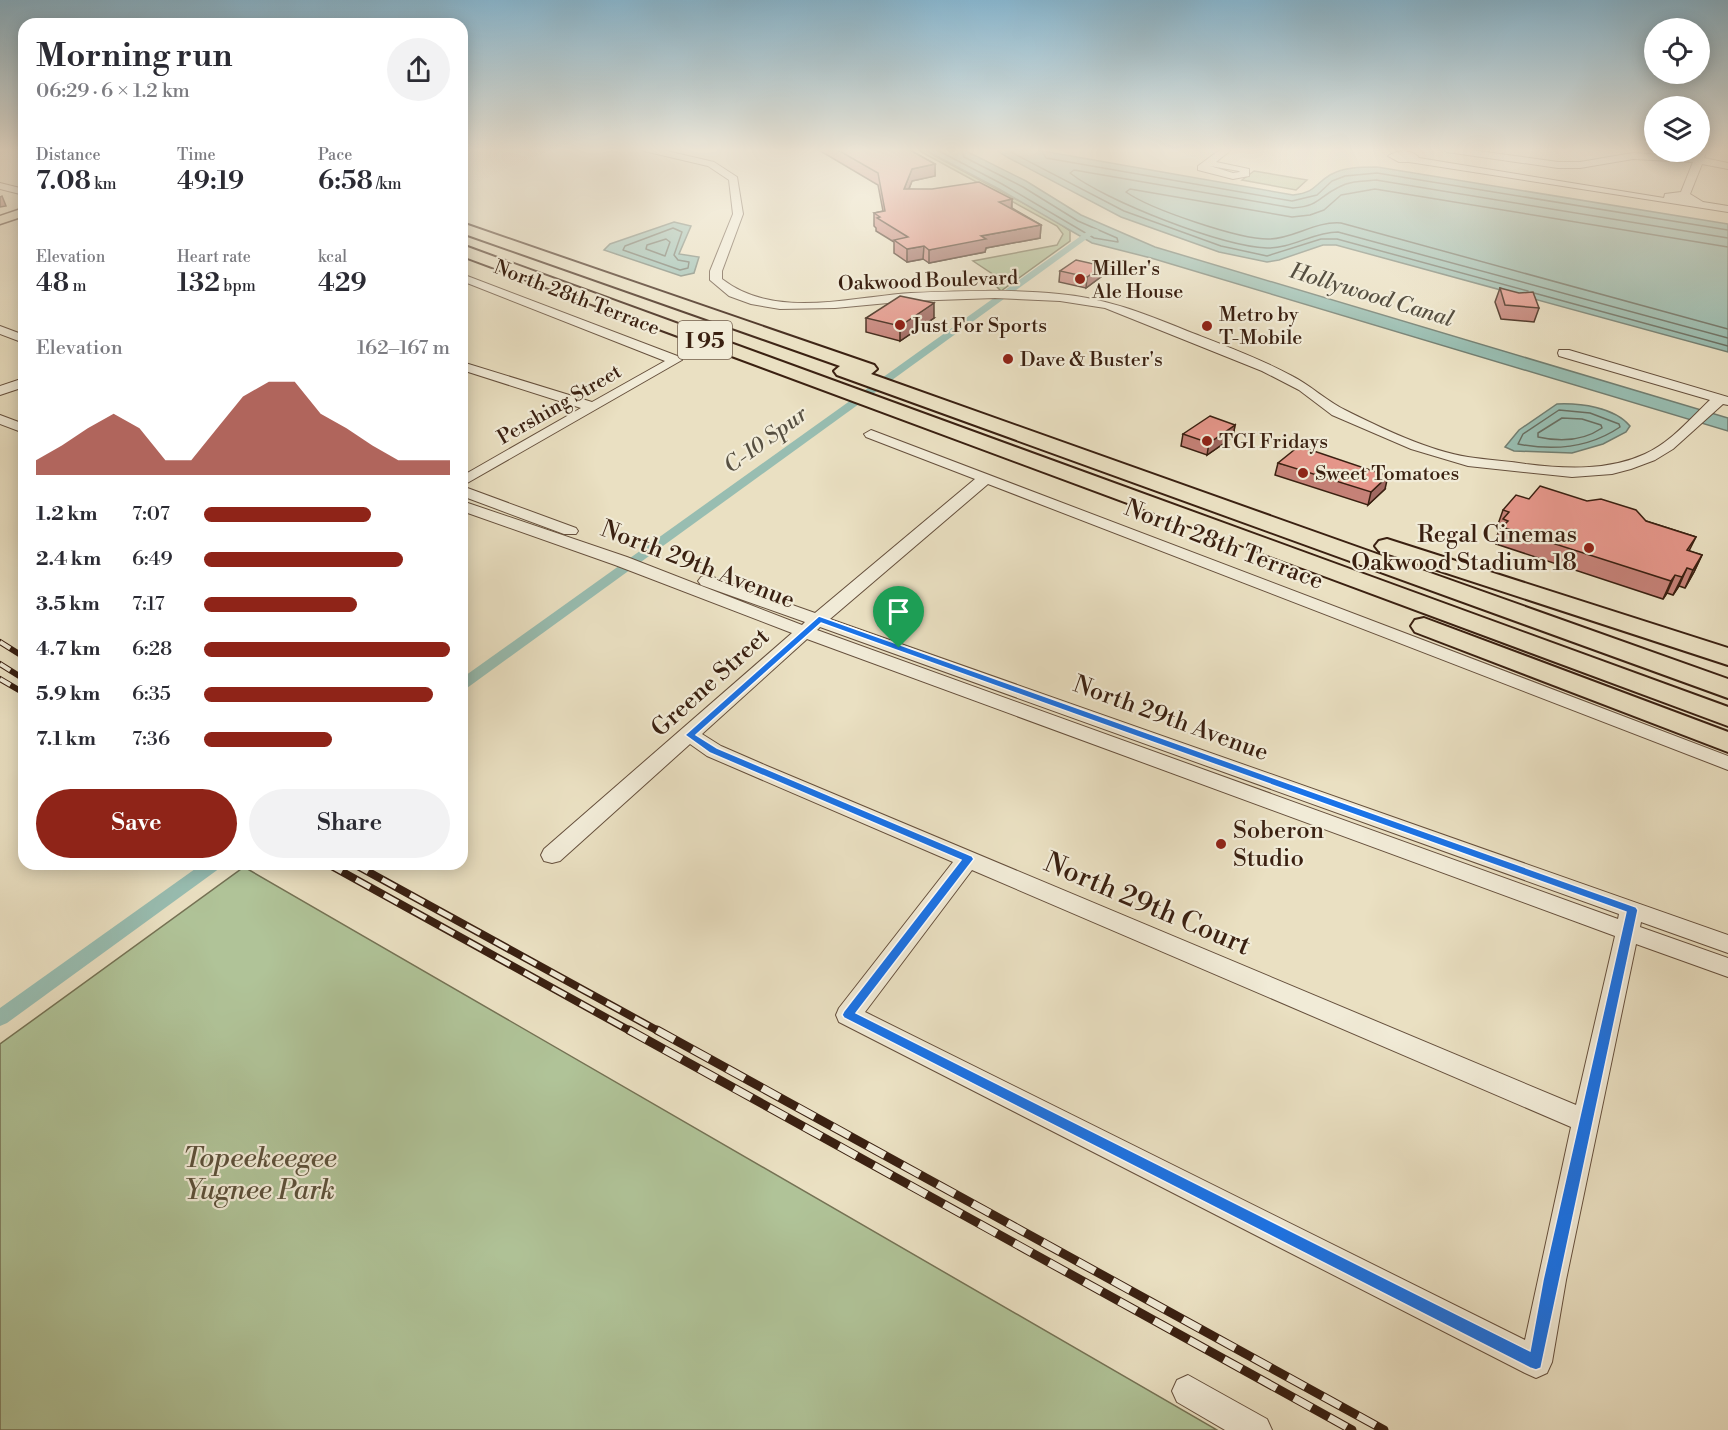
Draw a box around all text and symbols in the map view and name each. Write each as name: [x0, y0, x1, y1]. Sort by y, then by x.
map controls: [1644, 18, 1710, 162]
button: locate: [1644, 18, 1710, 84]
text: Morning run: [36, 36, 233, 77]
button: share: [387, 38, 450, 101]
text: 06:29 · 6 × 1.2 km: [36, 79, 190, 104]
button: layers: [1644, 96, 1710, 162]
text: Distance: [36, 145, 101, 165]
text: Time: [177, 145, 216, 165]
text: Pace: [318, 145, 352, 165]
text: 7.08: [36, 165, 91, 197]
text: 49:19: [177, 165, 244, 197]
text: 6:58: [318, 165, 373, 197]
text: km: [91, 174, 117, 194]
text: /km: [373, 174, 401, 194]
text: Elevation: [36, 247, 105, 267]
text: Heart rate: [177, 247, 251, 267]
text: kcal: [318, 247, 347, 267]
street label: North 28th Terrace: [490, 255, 663, 342]
place label: Miller's Ale House: [1091, 257, 1183, 305]
water label: Hollywood Canal: [1285, 257, 1457, 333]
street label: Oakwood Boulevard: [838, 266, 1019, 297]
text: 48: [36, 267, 69, 299]
text: 132: [177, 267, 220, 299]
text: 429: [318, 267, 367, 299]
marker: Miller's Ale House: [1073, 272, 1087, 286]
text: m: [69, 276, 86, 296]
text: bpm: [220, 276, 256, 296]
place label: Metro by T-Mobile: [1219, 303, 1302, 351]
place label: Just For Sports: [911, 314, 1047, 339]
marker: Just For Sports: [893, 318, 907, 332]
marker: Metro by T-Mobile: [1200, 319, 1214, 333]
road number: I 95: [678, 321, 732, 359]
text: Elevation: [36, 336, 123, 361]
text: 162–167 m: [357, 336, 450, 361]
place label: Dave & Buster's: [1020, 348, 1163, 373]
marker: Dave & Buster's: [1001, 352, 1015, 366]
street label: Pershing Street: [493, 360, 626, 451]
water label: C-10 Spur: [719, 401, 813, 480]
place label: TGI Fridays: [1219, 430, 1328, 455]
marker: TGI Fridays: [1200, 434, 1214, 448]
place label: Sweet Tomatoes: [1315, 462, 1459, 487]
marker: Sweet Tomatoes: [1296, 466, 1310, 480]
street label: North 28th Terrace: [1120, 493, 1327, 597]
text: 1.2 km: [36, 502, 98, 527]
text: 7:07: [132, 502, 170, 527]
street label: North 29th Avenue: [596, 514, 799, 616]
place label: Regal Cinemas Oakwood Stadium 18: [1351, 520, 1577, 578]
marker: Regal Cinemas Oakwood Stadium 18: [1582, 541, 1596, 555]
text: 2.4 km: [36, 547, 101, 572]
text: 6:49: [132, 547, 173, 572]
pin: [873, 586, 924, 648]
text: 3.5 km: [36, 592, 100, 617]
text: 7:17: [132, 592, 165, 617]
icon: arrive: [882, 595, 915, 628]
street label: Greene Street: [645, 622, 776, 744]
text: 4.7 km: [36, 637, 100, 662]
text: 6:28: [132, 637, 172, 662]
street label: North 29th Avenue: [1069, 670, 1272, 768]
text: 5.9 km: [36, 682, 100, 707]
text: 6:35: [132, 682, 171, 707]
text: 7.1 km: [36, 727, 96, 752]
text: 7:36: [132, 727, 170, 752]
button: Save: [36, 789, 237, 858]
button: Share: [249, 789, 450, 858]
place label: Soberon Studio: [1233, 816, 1324, 874]
marker: Soberon Studio: [1214, 837, 1228, 851]
street label: North 29th Court: [1039, 845, 1256, 964]
park label: Topeekeegee Yugnee Park: [183, 1141, 337, 1208]

